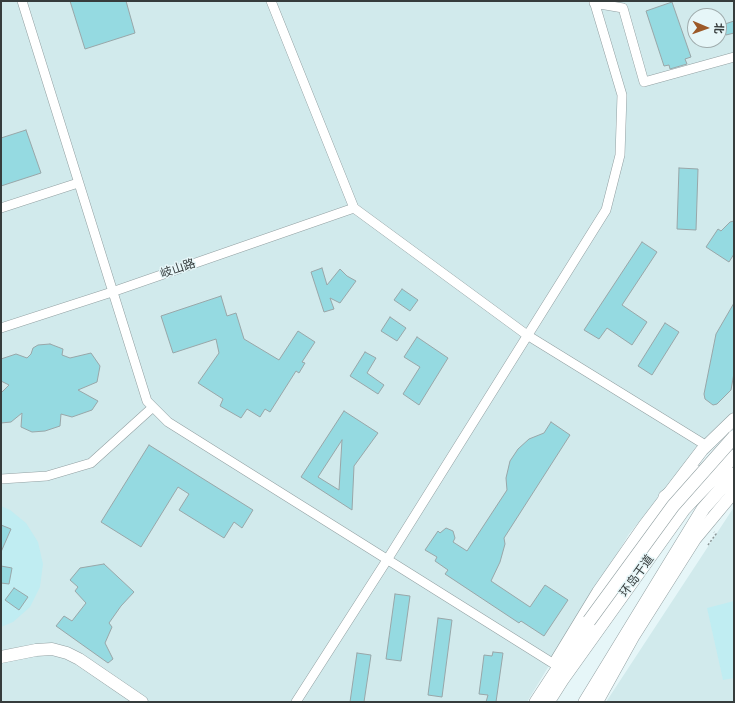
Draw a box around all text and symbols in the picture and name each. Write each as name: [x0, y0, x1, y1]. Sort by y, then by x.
north arrow: [687, 8, 727, 48]
text: 北: [712, 23, 725, 34]
street label: 岐山路: [159, 256, 197, 282]
street label: 环岛干道: [617, 552, 657, 600]

